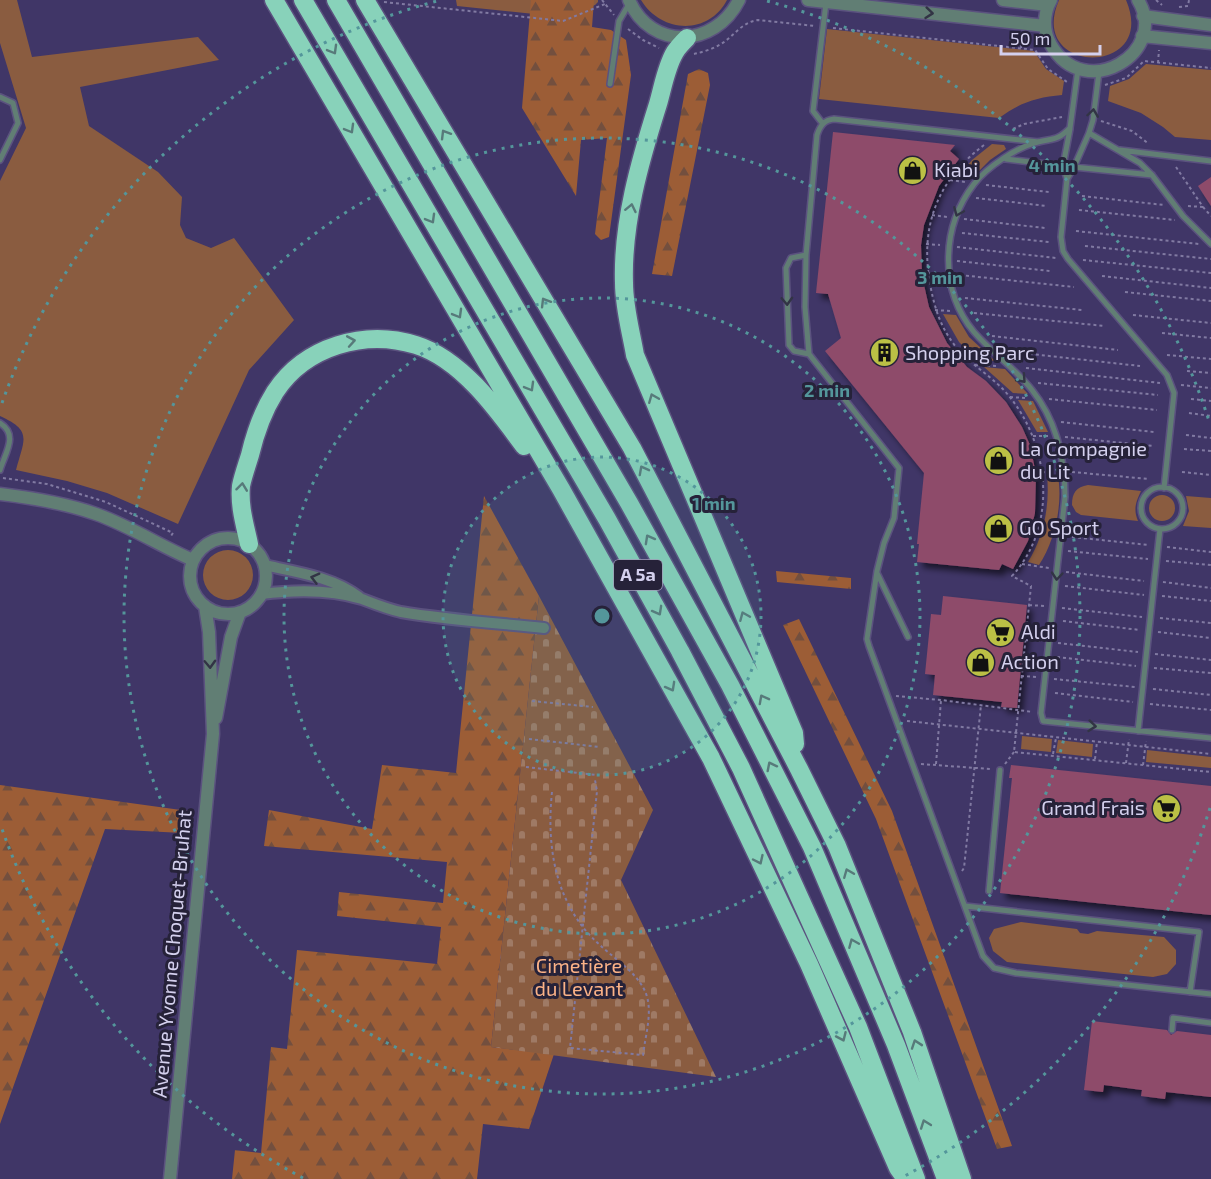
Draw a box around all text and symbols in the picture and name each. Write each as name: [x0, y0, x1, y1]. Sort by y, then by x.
one-way arrow: [925, 6, 934, 19]
scale bar: [1001, 18, 1100, 56]
text: 50 m: [1010, 27, 1050, 49]
one-way arrow: [325, 44, 337, 55]
one-way arrow: [1087, 109, 1099, 118]
one-way arrow: [342, 123, 354, 133]
one-way arrow: [440, 130, 452, 140]
shop icon: Kiabi: [897, 154, 929, 186]
text: 4 min: [1029, 154, 1076, 176]
place label: Kiabi: [934, 157, 978, 181]
one-way arrow: [624, 203, 637, 213]
one-way arrow: [954, 206, 966, 217]
one-way arrow: [424, 213, 436, 223]
text: 3 min: [917, 266, 963, 288]
one-way arrow: [781, 296, 794, 305]
one-way arrow: [540, 298, 552, 308]
one-way arrow: [451, 307, 462, 318]
one-way arrow: [347, 336, 356, 348]
building icon: Shopping Parc: [868, 337, 900, 369]
place label: Shopping Parc: [905, 340, 1035, 364]
one-way arrow: [1015, 372, 1026, 383]
text: 2 min: [804, 379, 850, 401]
one-way arrow: [522, 381, 534, 391]
one-way arrow: [648, 393, 660, 404]
place label: La Compagnie du Lit: [1020, 436, 1147, 483]
shop icon: La Compagnie du Lit: [983, 445, 1015, 477]
one-way arrow: [639, 465, 651, 476]
one-way arrow: [236, 482, 248, 492]
text: 1 min: [692, 492, 736, 514]
shop icon: GO Sport: [982, 512, 1014, 544]
place label: GO Sport: [1019, 515, 1100, 539]
one-way arrow: [645, 535, 656, 545]
road number: A 5a: [614, 560, 662, 590]
one-way arrow: [1050, 571, 1063, 580]
one-way arrow: [310, 572, 320, 585]
one-way arrow: [651, 605, 662, 615]
centre of rings: [592, 606, 612, 626]
one-way arrow: [739, 611, 751, 622]
supermarket icon: Aldi: [984, 616, 1016, 648]
place label: Aldi: [1021, 619, 1056, 643]
shop icon: Action: [964, 646, 996, 678]
place label: Action: [1001, 649, 1059, 673]
one-way arrow: [204, 659, 217, 668]
one-way arrow: [664, 680, 675, 691]
one-way arrow: [759, 694, 770, 705]
one-way arrow: [1087, 719, 1096, 732]
one-way arrow: [767, 761, 779, 772]
supermarket icon: Grand Frais: [1150, 792, 1182, 824]
place label: Grand Frais: [1041, 795, 1145, 819]
street label: Avenue Yvonne Choquet-Bruhat: [146, 809, 196, 1099]
one-way arrow: [752, 854, 764, 865]
one-way arrow: [843, 868, 855, 879]
one-way arrow: [848, 938, 860, 949]
park label: Cimetière du Levant: [535, 953, 624, 1000]
one-way arrow: [834, 1031, 846, 1042]
one-way arrow: [911, 1039, 923, 1050]
one-way arrow: [920, 1119, 933, 1130]

